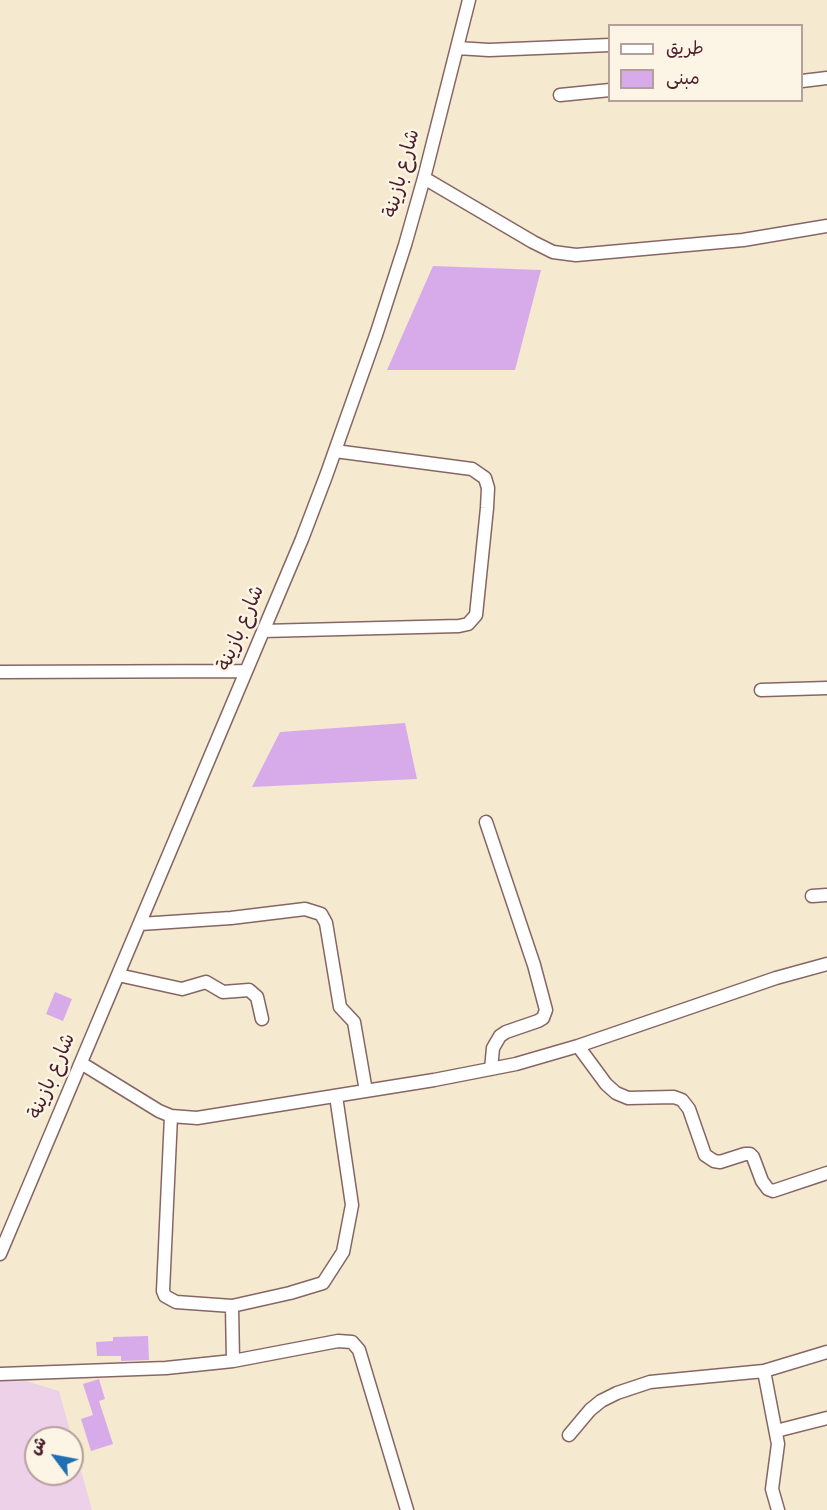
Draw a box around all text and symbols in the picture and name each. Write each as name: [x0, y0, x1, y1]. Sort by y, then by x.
legend: [608, 24, 803, 102]
text: طريق: [666, 40, 704, 61]
text: مبنى: [666, 70, 700, 91]
street label: شارع بازينة: [381, 127, 427, 221]
street label: شارع بازينة: [214, 583, 272, 675]
street label: شارع بازينة: [25, 1031, 83, 1123]
north arrow: [24, 1426, 84, 1486]
text: ش: [27, 1435, 53, 1460]

